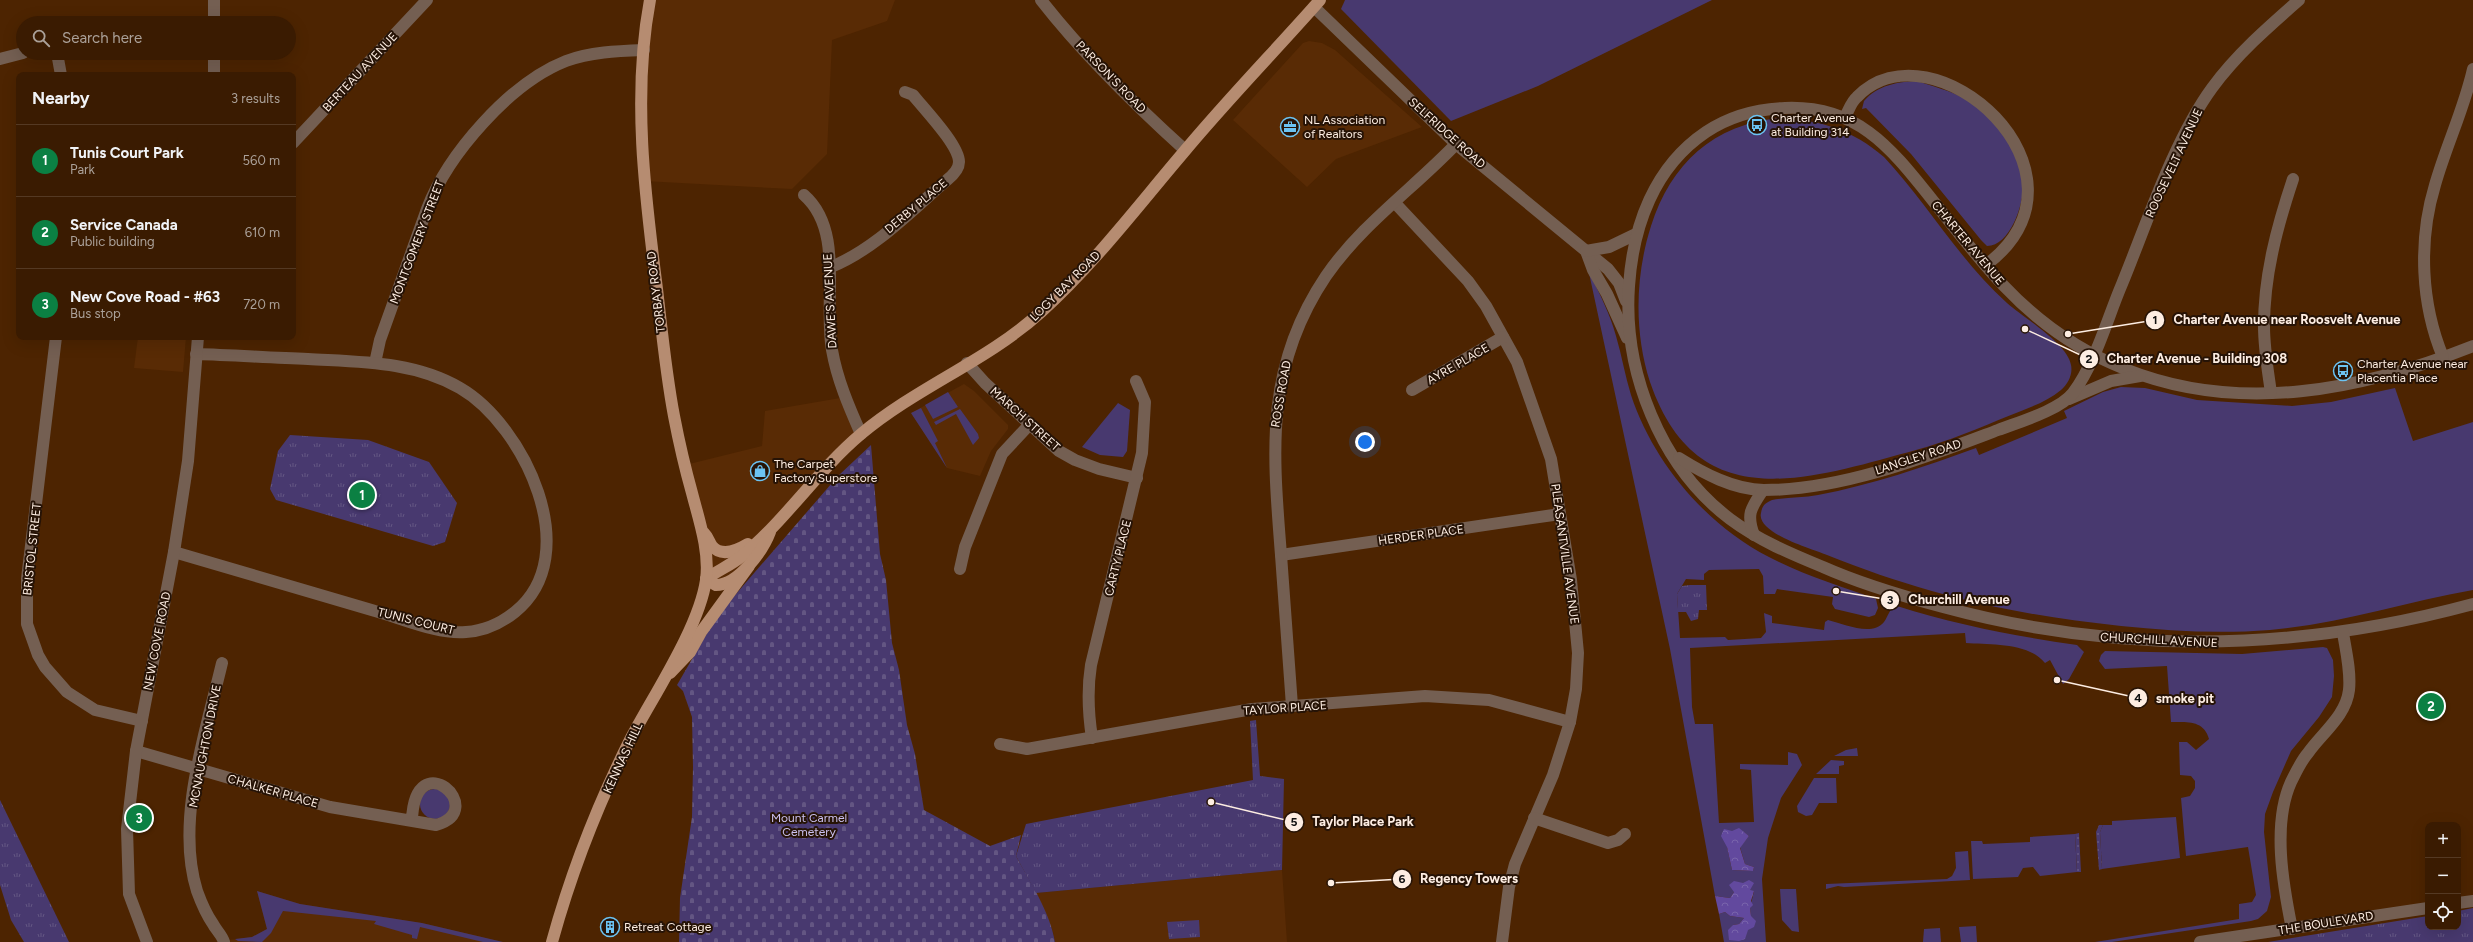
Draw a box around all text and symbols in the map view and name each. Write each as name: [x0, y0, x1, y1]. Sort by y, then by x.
search box: [16, 16, 296, 60]
icon: search: [30, 27, 52, 49]
text: Search here: [62, 29, 142, 47]
street label: BERTEAU AVENUE: [320, 30, 400, 114]
street label: PARSON'S ROAD: [1073, 38, 1149, 116]
text: Nearby: [32, 88, 90, 108]
text: 3 results: [231, 91, 280, 106]
street label: SELFRIDGE ROAD: [1406, 95, 1488, 171]
street label: ROOSEVELT AVENUE: [2143, 106, 2205, 220]
place label: Charter Avenue at Building 314: [1771, 111, 1856, 139]
place label: NL Association of Realtors: [1304, 113, 1385, 141]
bus stop icon: Charter Avenue at Building 314: [1746, 114, 1768, 136]
office icon: NL Association of Realtors: [1279, 116, 1301, 138]
text: Tunis Court Park: [70, 144, 184, 162]
text: 1: [42, 153, 48, 168]
text: 560 m: [243, 153, 280, 168]
text: Park: [70, 162, 95, 177]
street label: DERBY PLACE: [882, 176, 950, 236]
street label: MONTGOMERY STREET: [387, 178, 447, 306]
street label: CHARTER AVENUE: [1929, 198, 2007, 288]
text: Service Canada: [70, 216, 178, 234]
text: 2: [41, 225, 49, 240]
text: 610 m: [245, 225, 280, 240]
text: Public building: [70, 234, 155, 249]
street label: LOGY BAY ROAD: [1027, 248, 1103, 324]
street label: TORBAY ROAD: [644, 250, 668, 334]
street label: DAWE'S AVENUE: [821, 253, 839, 349]
text: New Cove Road - #63: [70, 288, 220, 306]
text: 3: [41, 297, 49, 312]
text: 720 m: [243, 297, 280, 312]
text: Bus stop: [70, 306, 121, 321]
callout: Charter Avenue near Roosvelt Avenue: [2145, 307, 2408, 332]
text: Charter Avenue near Roosvelt Avenue: [2174, 312, 2400, 327]
text: 1: [2152, 313, 2158, 327]
street label: AYRE PLACE: [1424, 341, 1492, 387]
callout: Charter Avenue - Building 308: [2079, 346, 2296, 371]
text: Charter Avenue - Building 308: [2107, 351, 2287, 366]
text: 2: [2086, 352, 2093, 366]
place label: Charter Avenue near Placentia Place: [2357, 357, 2468, 385]
street label: ROSS ROAD: [1268, 359, 1294, 429]
bus stop icon: Charter Avenue near Placentia Place: [2332, 360, 2354, 382]
street label: MARCH STREET: [987, 384, 1063, 454]
your location: [1355, 432, 1375, 452]
street label: LANGLEY ROAD: [1873, 437, 1963, 477]
place label: The Carpet Factory Superstore: [774, 457, 878, 485]
shop icon: The Carpet Factory Superstore: [749, 460, 771, 482]
pin: 1: [349, 480, 375, 510]
street label: PLEASANTVILLE AVENUE: [1548, 483, 1582, 625]
street label: BRISTOL STREET: [20, 502, 44, 596]
street label: CARTY PLACE: [1102, 519, 1134, 597]
street label: HERDER PLACE: [1377, 522, 1465, 548]
callout: Churchill Avenue: [1880, 587, 2018, 612]
street label: NEW COVE ROAD: [141, 590, 173, 692]
text: Churchill Avenue: [1908, 592, 2010, 607]
text: 3: [1887, 593, 1894, 607]
street label: TUNIS COURT: [376, 605, 456, 637]
street label: CHURCHILL AVENUE: [2100, 630, 2218, 650]
street label: MCNAUGHTON DRIVE: [186, 683, 224, 809]
callout: smoke pit: [2128, 686, 2222, 711]
text: 4: [2134, 691, 2142, 705]
text: smoke pit: [2156, 691, 2214, 706]
pin: 2: [2418, 691, 2444, 721]
street label: TAYLOR PLACE: [1243, 698, 1327, 718]
street label: KENNAS HILL: [601, 720, 646, 795]
street label: CHALKER PLACE: [226, 771, 320, 811]
pin: 3: [126, 803, 152, 833]
callout: Taylor Place Park: [1284, 809, 1422, 834]
park label: Mount Carmel Cemetery: [771, 811, 847, 839]
text: Taylor Place Park: [1312, 814, 1414, 829]
text: 5: [1291, 815, 1298, 829]
map controls: [2425, 822, 2461, 930]
button: +: [2425, 822, 2461, 858]
button: −: [2425, 858, 2461, 894]
callout: Regency Towers: [1392, 866, 1526, 891]
text: Regency Towers: [1420, 871, 1518, 886]
text: 6: [1399, 872, 1406, 886]
button: locate: [2425, 894, 2461, 930]
street label: THE BOULEVARD: [2278, 909, 2374, 937]
building icon: Retreat Cottage: [599, 916, 621, 938]
place label: Retreat Cottage: [624, 920, 712, 934]

